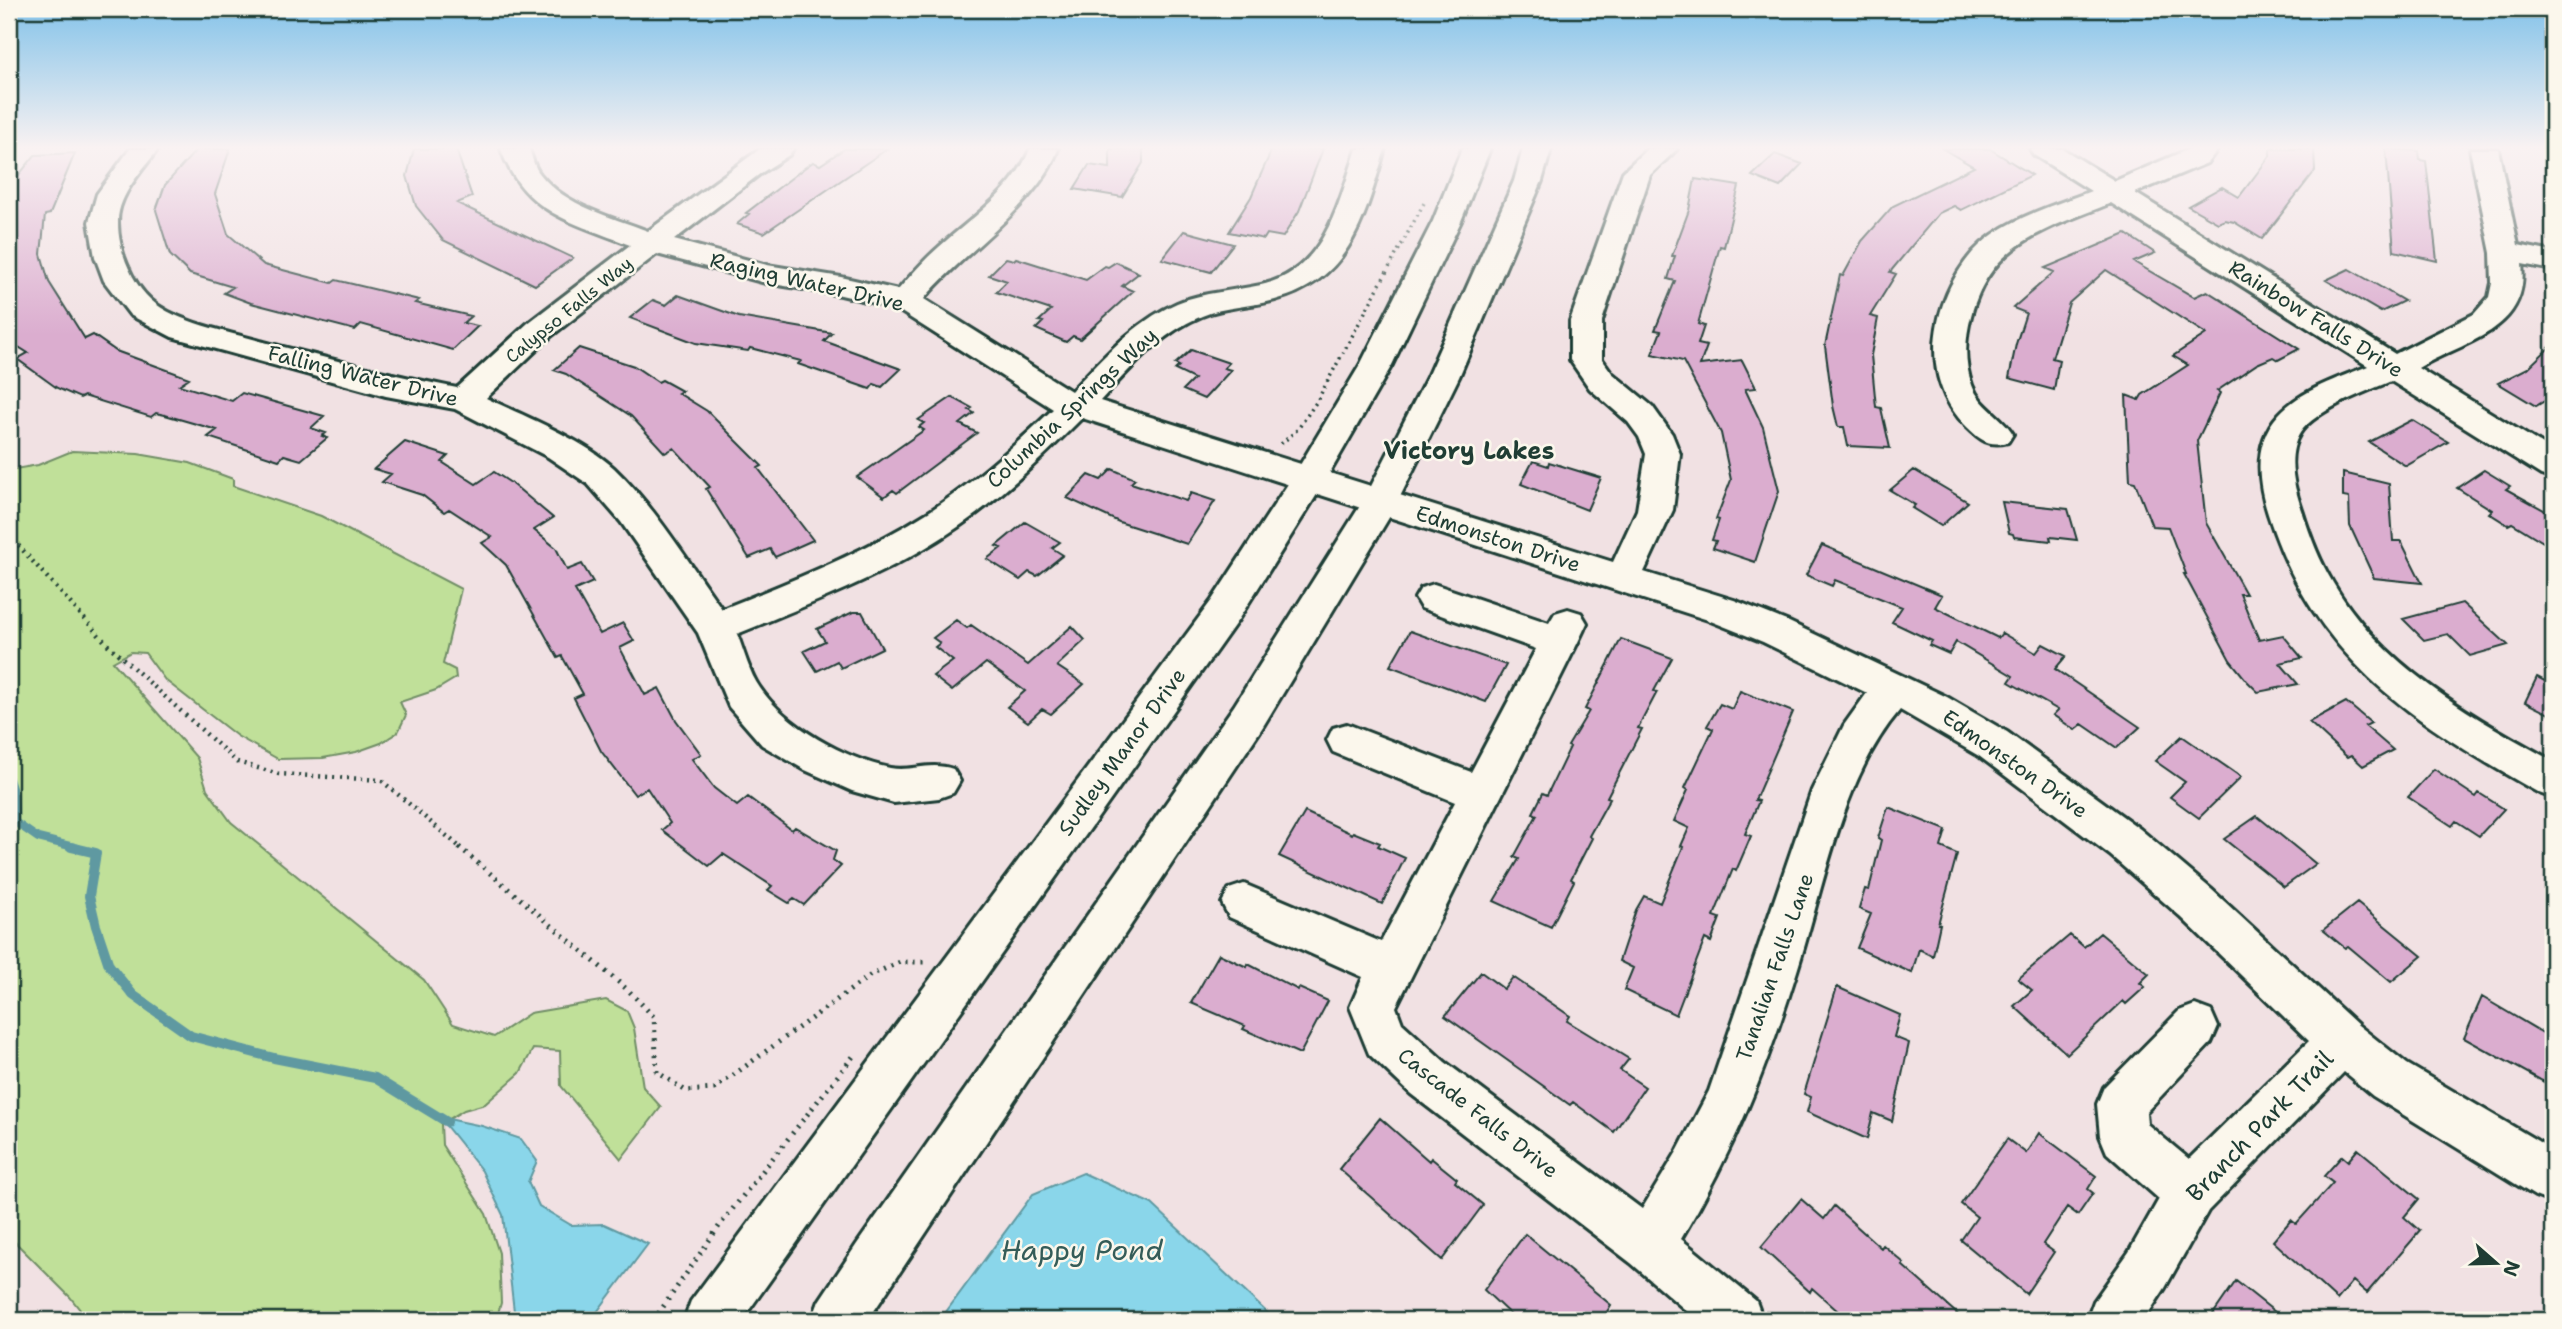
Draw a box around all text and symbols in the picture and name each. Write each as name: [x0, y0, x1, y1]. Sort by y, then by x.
street label: Raging Water Drive: [707, 246, 907, 318]
street label: Calypso Falls Way: [500, 251, 638, 369]
street label: Rainbow Falls Drive: [2223, 254, 2409, 384]
street label: Columbia Springs Way: [981, 321, 1163, 495]
street label: Falling Water Drive: [265, 339, 461, 413]
district label: Victory Lakes: [1384, 435, 1554, 467]
street label: Edmonston Drive: [1412, 499, 1584, 579]
street label: Sudley Manor Drive: [1052, 663, 1192, 841]
street label: Edmonston Drive: [1937, 703, 2093, 825]
street label: Tanalian Falls Lane: [1730, 869, 1820, 1065]
street label: Cascade Falls Drive: [1392, 1042, 1564, 1184]
street label: Branch Park Trail: [2179, 1043, 2341, 1209]
north arrow: [2460, 1228, 2530, 1298]
water label: Happy Pond: [1001, 1231, 1163, 1269]
text: N: [2497, 1257, 2526, 1280]

